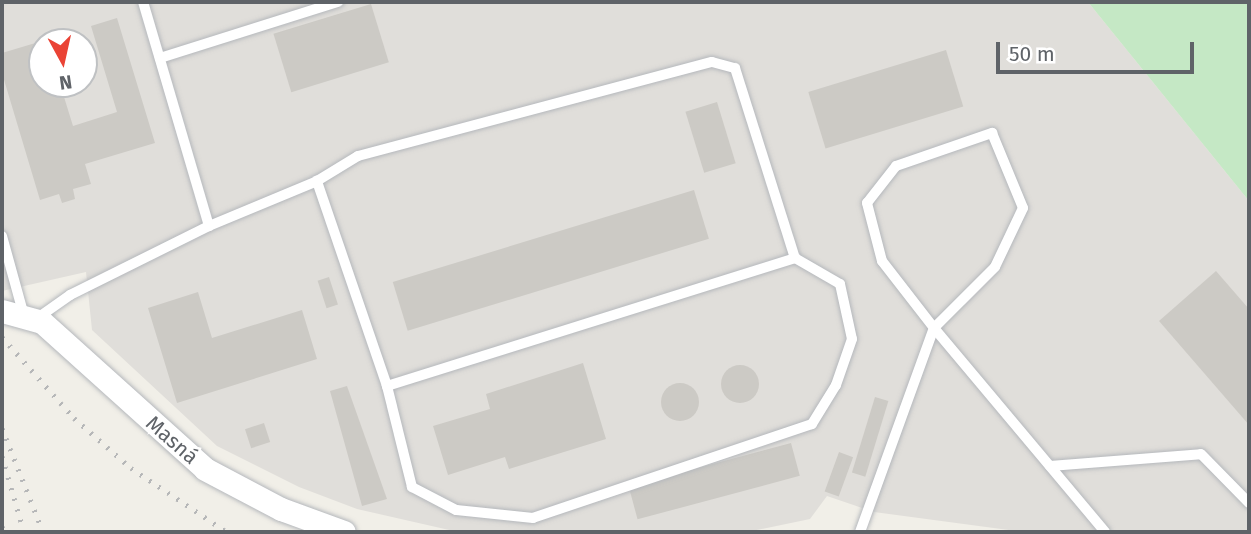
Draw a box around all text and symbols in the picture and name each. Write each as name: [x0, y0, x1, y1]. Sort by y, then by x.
north arrow: [28, 28, 98, 98]
scale bar: [999, 28, 1197, 72]
text: 50 m: [1009, 41, 1055, 67]
text: N: [58, 70, 74, 95]
street label: Masná: [141, 410, 203, 470]

